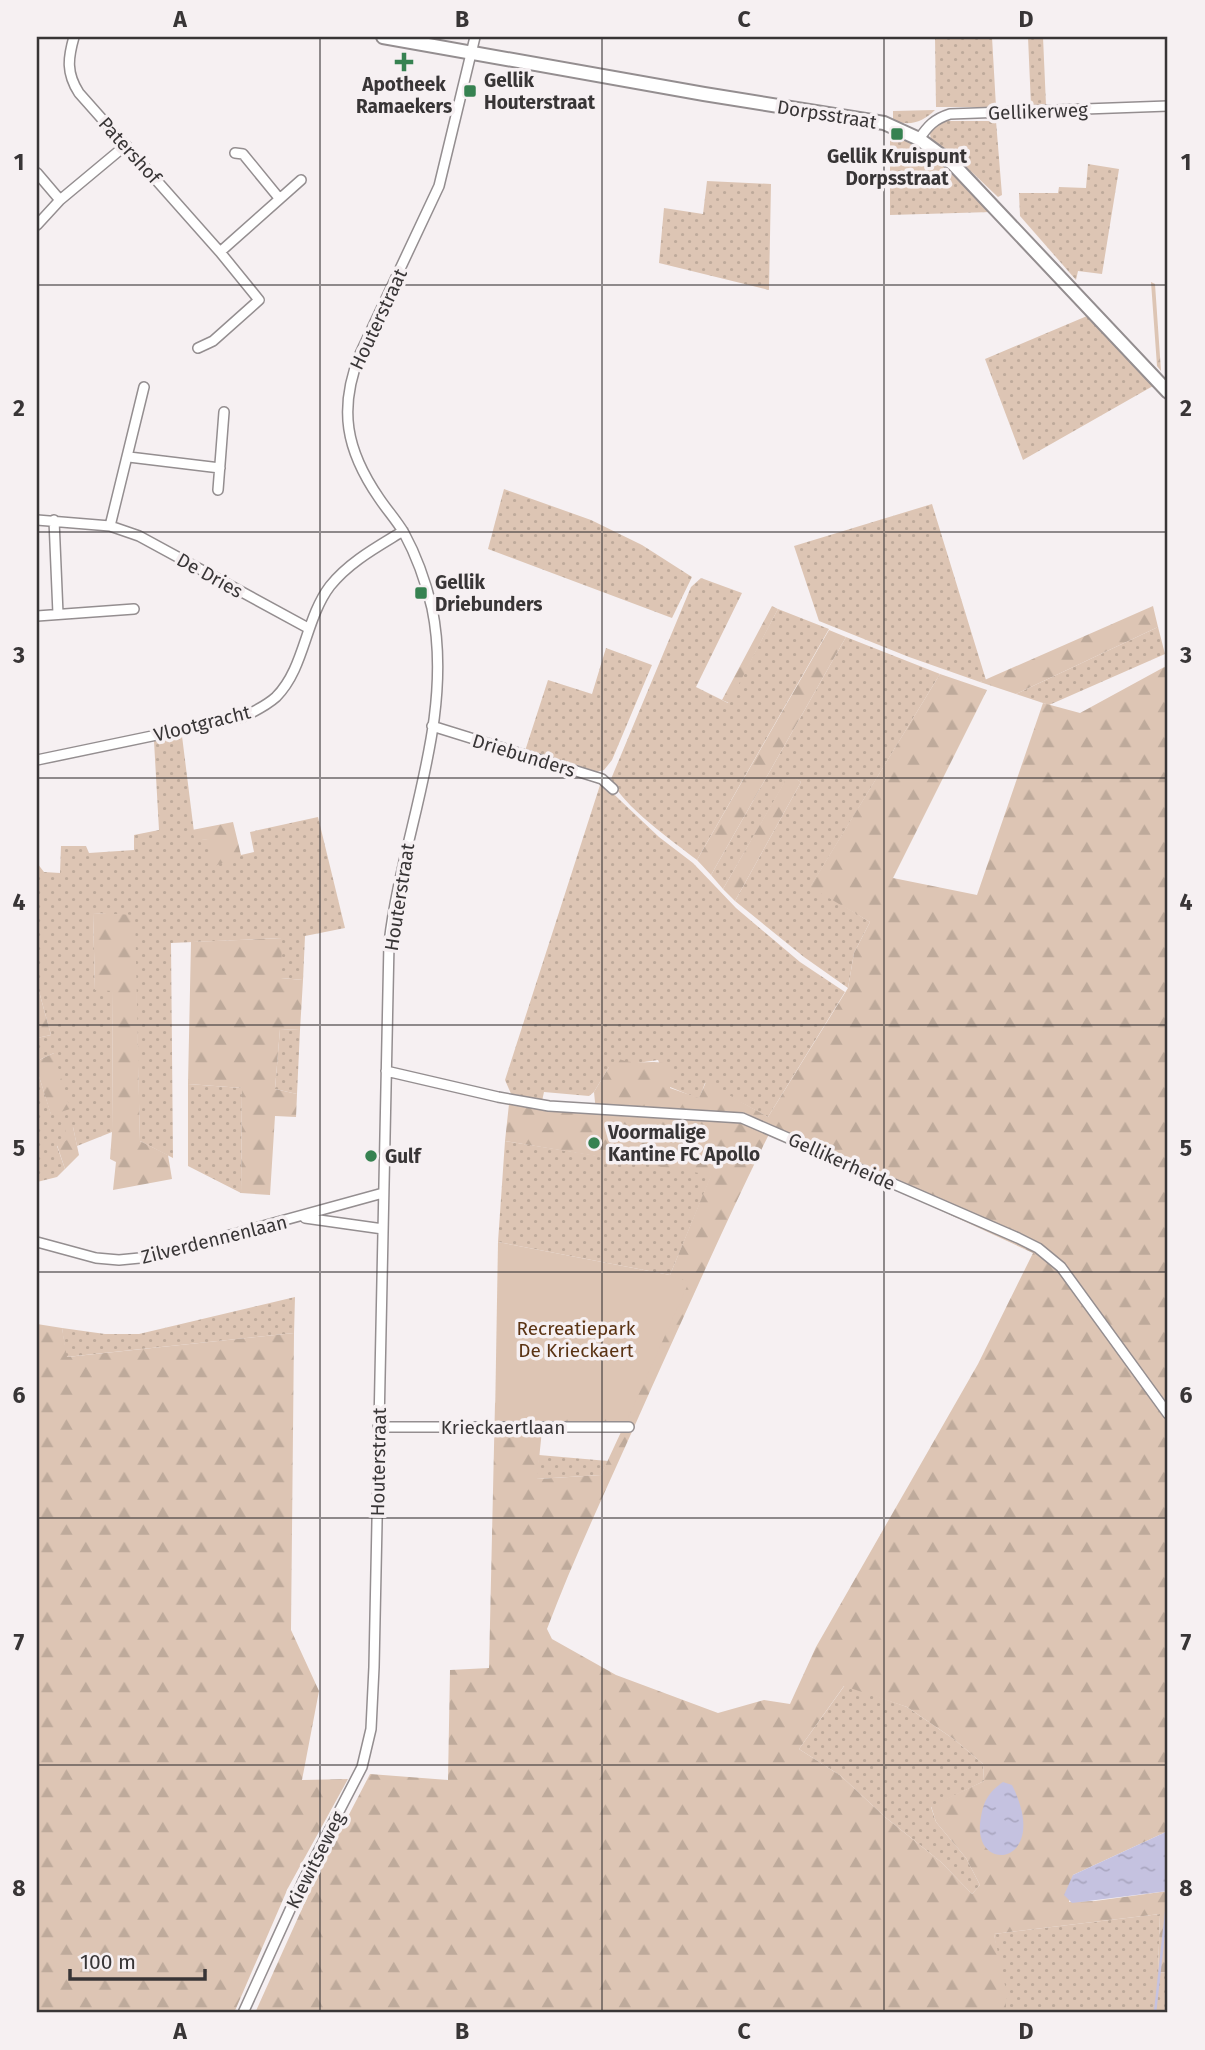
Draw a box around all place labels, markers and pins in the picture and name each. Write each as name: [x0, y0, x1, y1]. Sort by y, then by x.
marker: Apotheek Ramaekers: [396, 54, 412, 70]
place label: Gellik Houterstraat: [484, 69, 596, 114]
place label: Apotheek Ramaekers: [356, 73, 452, 118]
marker: Gellik Houterstraat: [462, 83, 478, 99]
marker: Gellik Kruispunt Dorpsstraat: [889, 126, 905, 142]
place label: Gellik Kruispunt Dorpsstraat: [827, 145, 968, 190]
place label: Gellik Driebunders: [435, 571, 542, 616]
marker: Gellik Driebunders: [413, 585, 429, 601]
place label: Voormalige Kantine FC Apollo: [607, 1121, 760, 1166]
marker: Voormalige Kantine FC Apollo: [586, 1135, 602, 1151]
place label: Gulf: [385, 1145, 423, 1168]
marker: Gulf: [363, 1148, 379, 1164]

